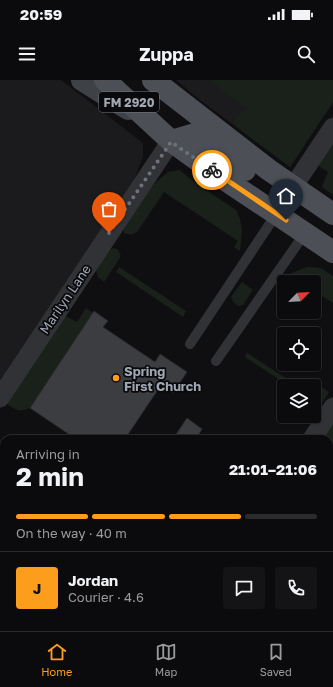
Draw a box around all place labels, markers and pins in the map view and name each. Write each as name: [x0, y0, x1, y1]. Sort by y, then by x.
pin: [269, 179, 303, 220]
pin: [92, 192, 126, 233]
place label: Spring First Church: [124, 363, 201, 394]
marker: Spring First Church: [111, 373, 121, 383]

